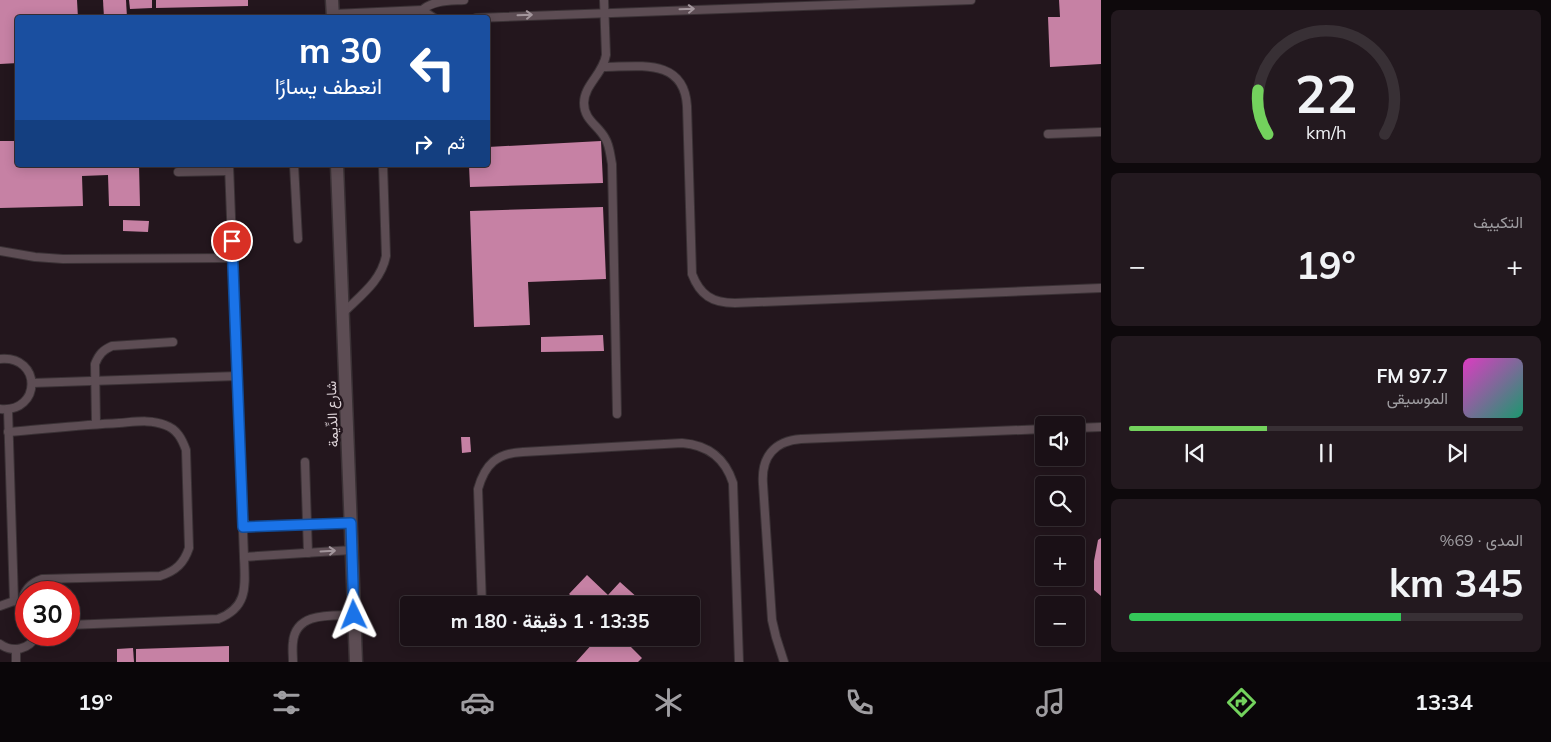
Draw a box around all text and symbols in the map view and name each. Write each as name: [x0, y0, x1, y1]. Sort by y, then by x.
one-way arrow: [679, 5, 695, 14]
one-way arrow: [516, 11, 532, 20]
text: 30 m: [299, 28, 382, 72]
icon: left: [400, 35, 465, 100]
text: 22: [1295, 61, 1357, 126]
text: انعطف يسارًا: [275, 72, 382, 100]
text: km/h: [1306, 121, 1346, 143]
icon: right: [409, 130, 437, 158]
text: ثم: [447, 130, 465, 154]
text: التكييف: [1473, 212, 1523, 232]
pin: [211, 220, 253, 262]
icon: arrive: [218, 227, 246, 255]
text: 19°: [1296, 241, 1356, 289]
text: −: [1129, 248, 1146, 283]
text: +: [1506, 248, 1523, 283]
text: 97.7 FM: [1376, 364, 1448, 388]
street label: شارع الدِّيمة: [322, 381, 344, 447]
text: الموسيقى: [1387, 388, 1448, 408]
map controls: [1035, 416, 1085, 646]
button: sound: [1035, 416, 1085, 466]
icon: previous: [1181, 439, 1209, 467]
icon: pause: [1312, 439, 1340, 467]
icon: next: [1443, 439, 1471, 467]
button: search: [1035, 476, 1085, 526]
text: المدى · 69%: [1439, 530, 1523, 550]
button: +: [1035, 536, 1085, 586]
one-way arrow: [319, 547, 335, 556]
text: 345 km: [1389, 559, 1523, 607]
speed limit sign: 30: [15, 581, 80, 646]
position arrow: [327, 588, 379, 640]
button: −: [1035, 596, 1085, 646]
text: 13:35 · 1 دقيقة · 180 m: [451, 609, 649, 633]
icon: filters: [269, 685, 304, 720]
icon: car: [460, 685, 495, 720]
icon: climate: [651, 685, 686, 720]
icon: phone: [842, 685, 877, 720]
icon: music: [1033, 685, 1068, 720]
icon: directions: [1224, 685, 1259, 720]
text: 19°: [78, 688, 113, 716]
text: 13:34: [1415, 688, 1473, 716]

